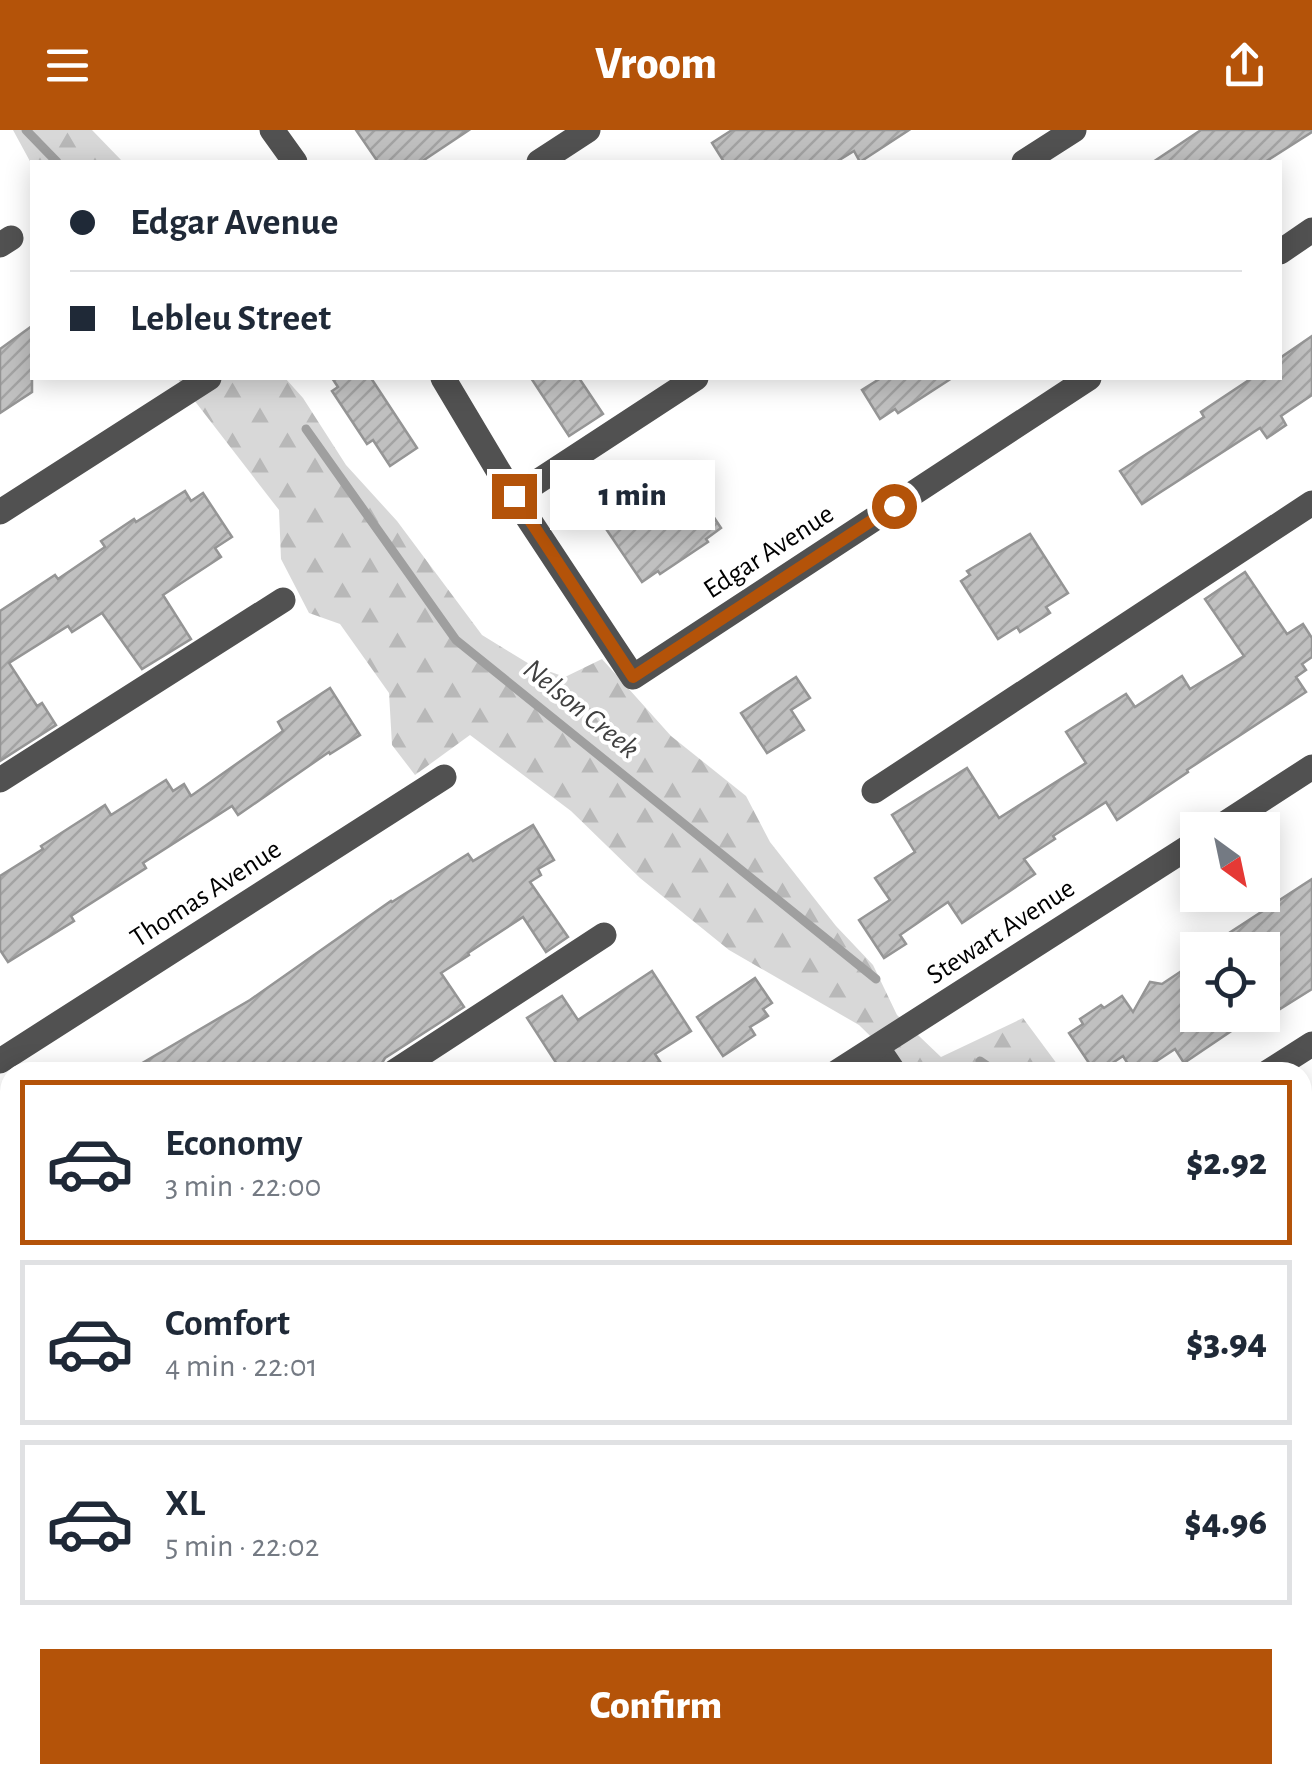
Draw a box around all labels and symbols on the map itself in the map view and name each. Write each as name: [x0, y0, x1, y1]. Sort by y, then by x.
callout: 1 min: [549, 461, 714, 531]
route end: [492, 474, 537, 519]
route start: [872, 484, 917, 529]
street label: Edgar Avenue: [699, 500, 839, 604]
water label: Nelson Creek: [518, 654, 644, 764]
north arrow: [1180, 812, 1280, 912]
street label: Thomas Avenue: [126, 835, 286, 953]
street label: Stewart Avenue: [922, 874, 1080, 990]

